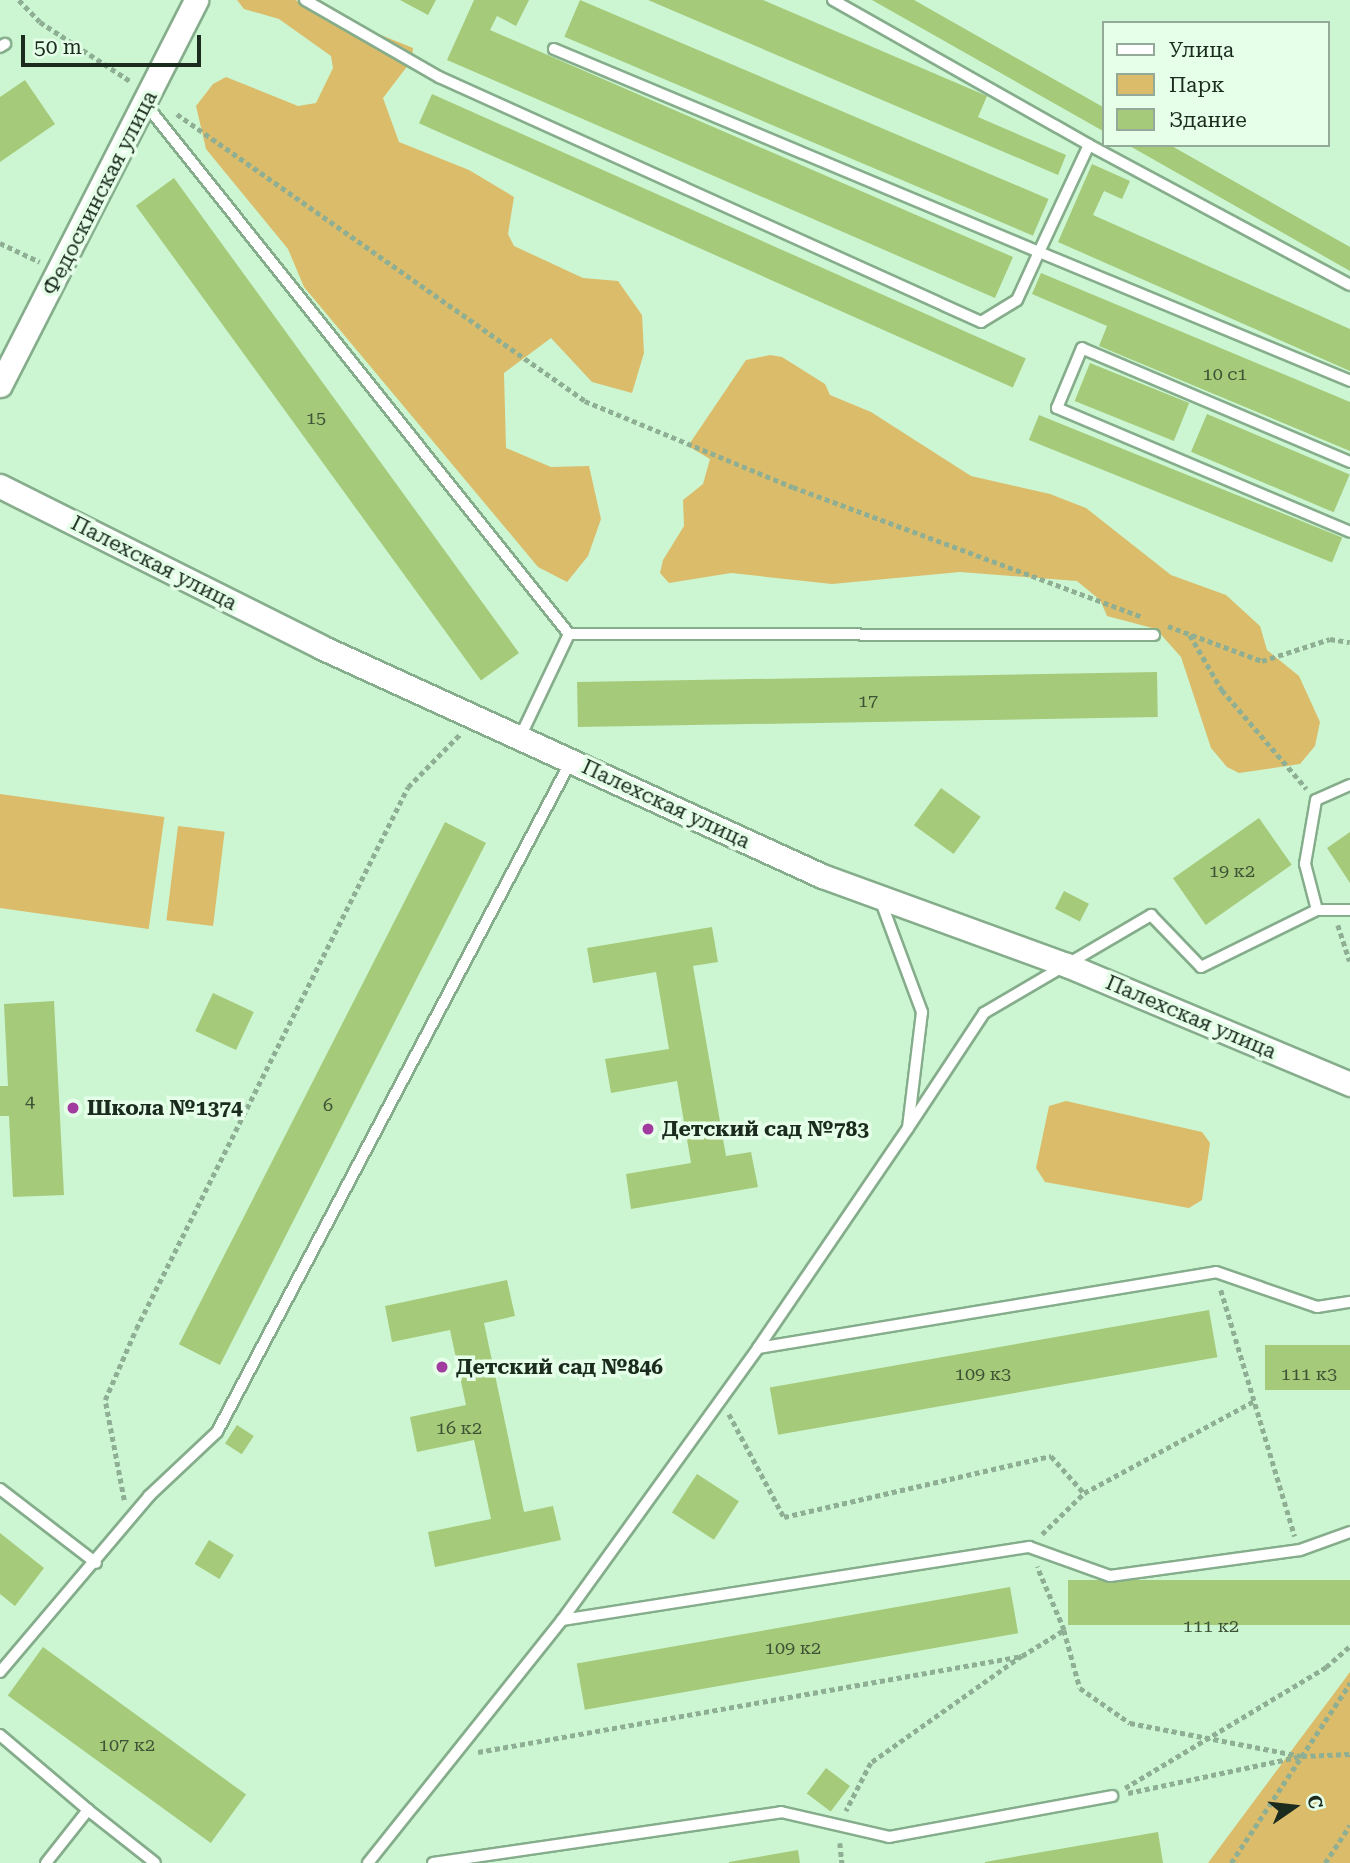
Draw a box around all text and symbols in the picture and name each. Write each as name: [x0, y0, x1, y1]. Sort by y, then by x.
scale bar: [24, 21, 205, 65]
legend: [1102, 21, 1329, 147]
text: 50 m: [34, 35, 82, 59]
text: Улица: [1169, 38, 1234, 62]
text: Парк: [1169, 73, 1225, 97]
street label: Федоскинская улица: [37, 87, 163, 299]
text: Здание: [1169, 108, 1247, 132]
house number: 10 с1: [1203, 363, 1247, 385]
house number: 15: [306, 407, 326, 429]
street label: Палехская улица: [67, 510, 241, 616]
house number: 17: [858, 690, 878, 712]
street label: Палехская улица: [578, 754, 754, 854]
house number: 19 к2: [1209, 860, 1255, 882]
street label: Палехская улица: [1102, 970, 1280, 1064]
house number: 4: [25, 1090, 35, 1112]
house number: 6: [323, 1094, 333, 1116]
place label: Школа №1374: [87, 1095, 243, 1121]
marker: Школа №1374: [65, 1100, 81, 1116]
place label: Детский сад №783: [662, 1116, 869, 1142]
marker: Детский сад №783: [640, 1121, 656, 1137]
place label: Детский сад №846: [456, 1354, 663, 1380]
marker: Детский сад №846: [434, 1359, 450, 1375]
house number: 109 к3: [955, 1363, 1011, 1385]
house number: 111 к3: [1281, 1363, 1337, 1385]
house number: 16 к2: [436, 1417, 482, 1439]
house number: 111 к2: [1183, 1615, 1239, 1637]
house number: 109 к2: [765, 1637, 821, 1659]
house number: 107 к2: [99, 1734, 155, 1756]
north arrow: [1259, 1772, 1329, 1842]
text: С: [1302, 1793, 1328, 1811]

